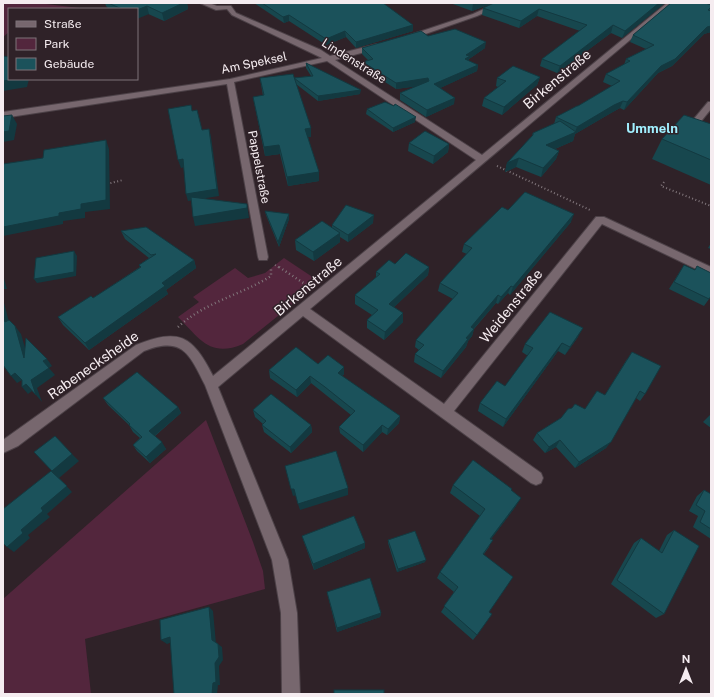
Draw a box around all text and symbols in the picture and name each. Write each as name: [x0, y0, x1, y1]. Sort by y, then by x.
legend: [8, 8, 138, 80]
text: Straße: [44, 17, 82, 31]
street label: Lindenstraße: [319, 36, 389, 86]
text: Park: [44, 37, 70, 51]
street label: Birkenstraße: [520, 46, 594, 112]
street label: Am Speksel: [220, 49, 289, 77]
text: Gebäude: [44, 57, 94, 71]
district label: Ummeln: [626, 121, 678, 136]
street label: Pappelstraße: [245, 129, 273, 205]
street label: Birkenstraße: [271, 253, 345, 319]
street label: Weidenstraße: [476, 266, 546, 346]
street label: Rabenecksheide: [44, 328, 142, 402]
north arrow: [666, 649, 706, 689]
text: N: [682, 653, 690, 665]

